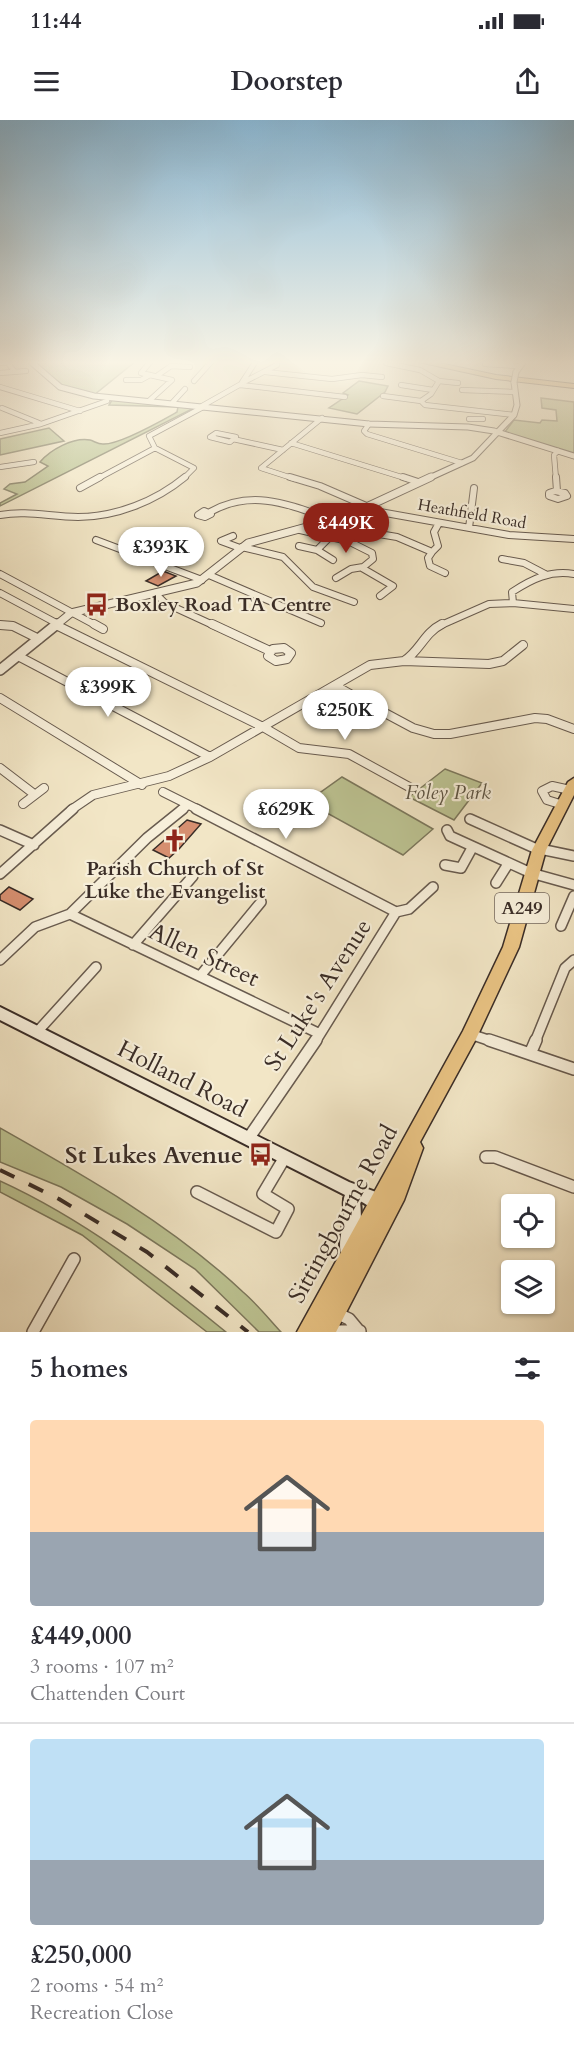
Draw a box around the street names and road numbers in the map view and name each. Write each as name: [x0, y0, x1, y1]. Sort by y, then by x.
street label: Heathfield Road: [416, 494, 528, 534]
road number: A249: [495, 893, 549, 923]
street label: St Luke's Avenue: [256, 913, 380, 1077]
street label: Allen Street: [144, 915, 265, 995]
street label: Holland Road: [112, 1032, 253, 1126]
street label: Sittingbourne Road: [280, 1119, 406, 1309]

